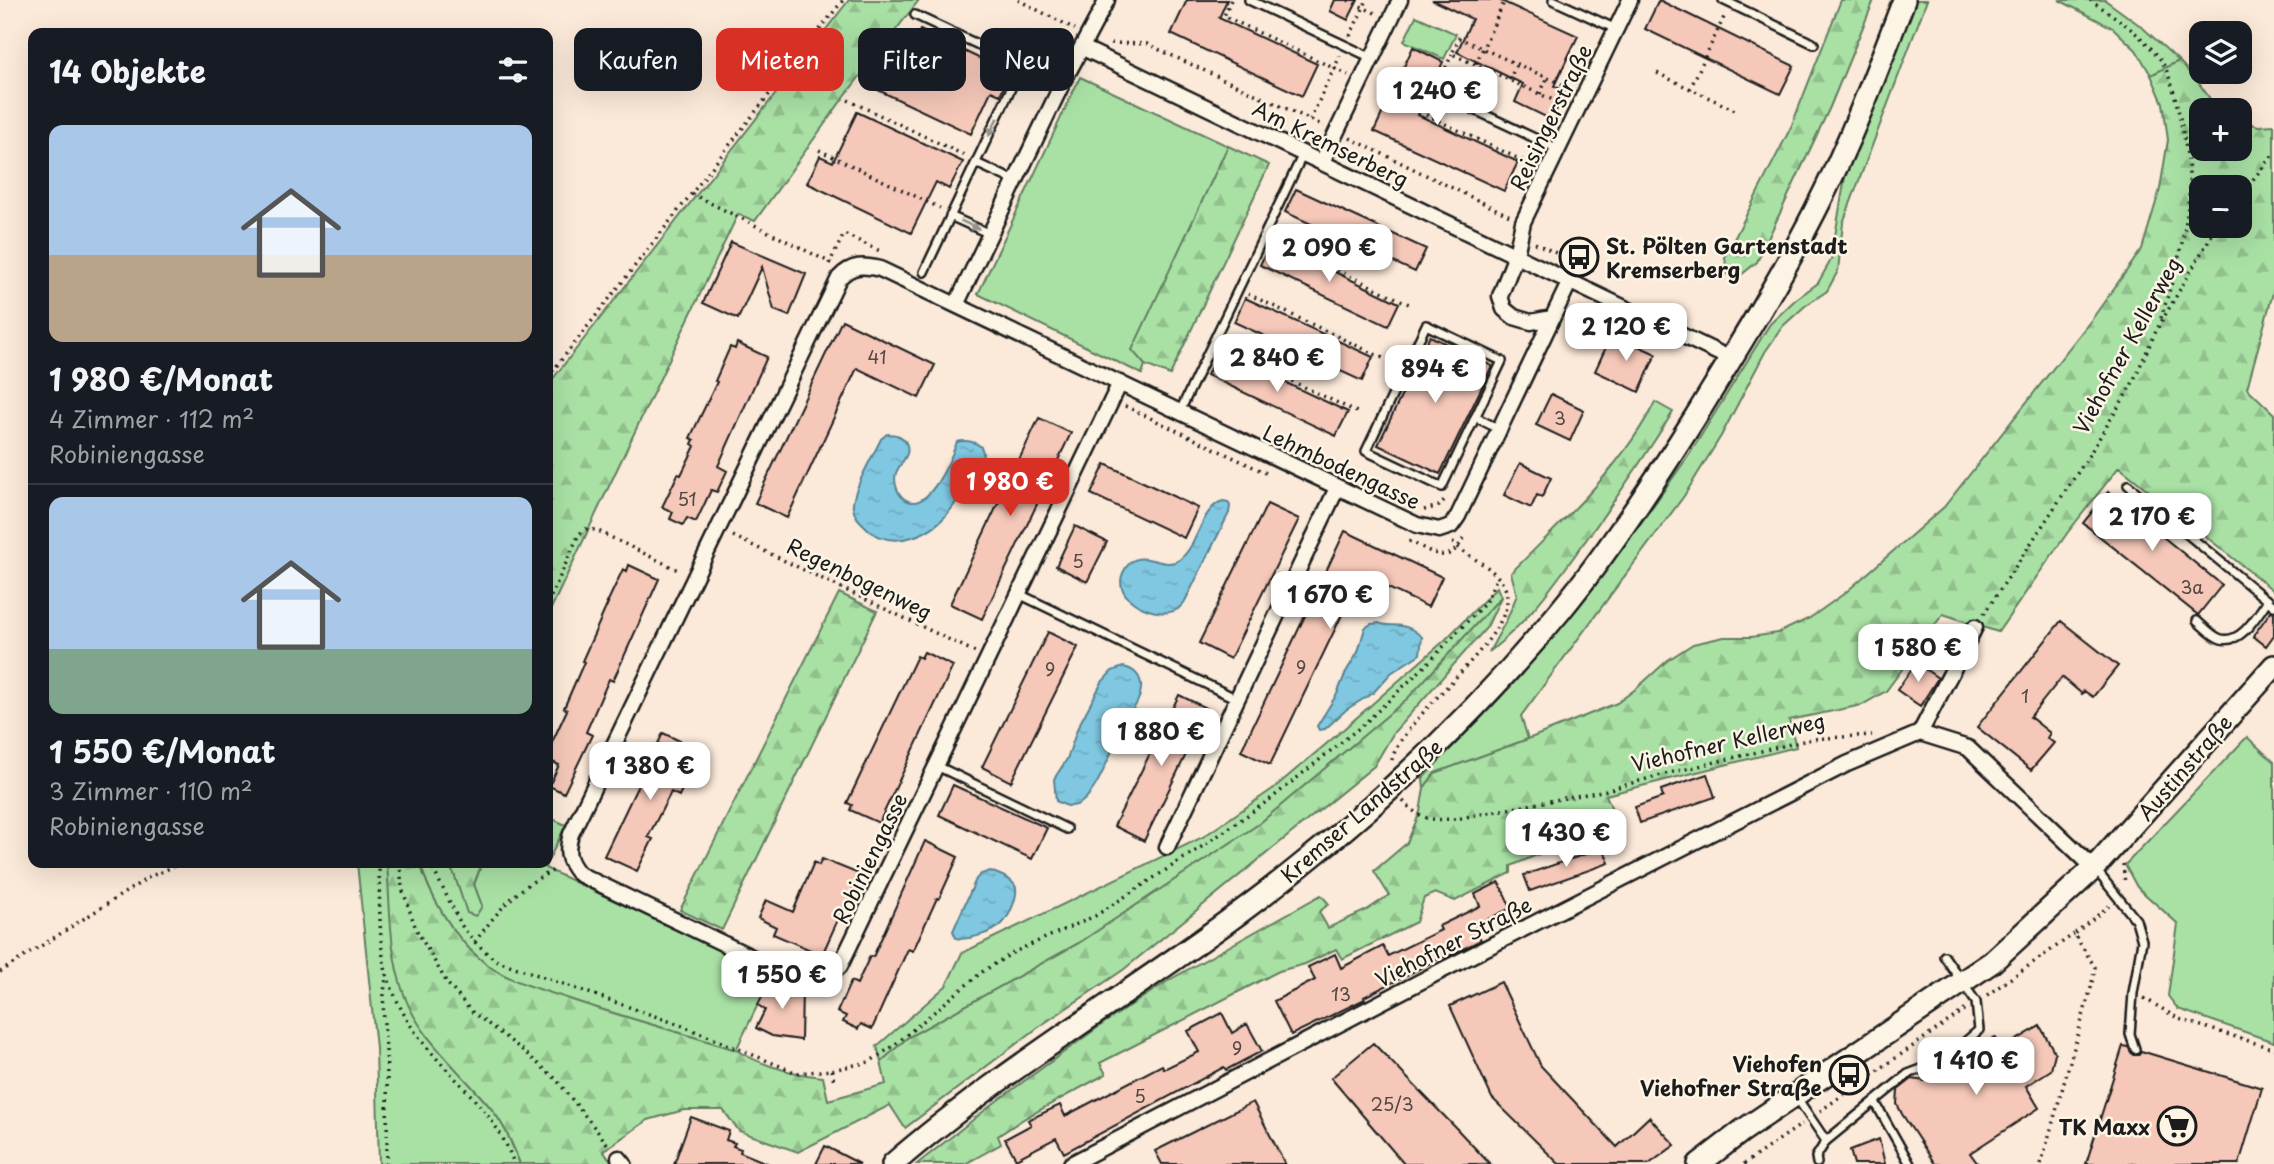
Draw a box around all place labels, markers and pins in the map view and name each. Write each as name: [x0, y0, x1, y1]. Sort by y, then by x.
pin: 1 240 €: [1372, 68, 1502, 127]
pin: 2 090 €: [1264, 224, 1394, 284]
place label: St. Pölten Gartenstadt Kremserberg: [1606, 229, 1848, 285]
bus stop icon: St. Pölten Gartenstadt Kremserberg: [1558, 236, 1600, 278]
pin: 2 120 €: [1561, 304, 1691, 363]
pin: 2 840 €: [1212, 334, 1342, 394]
pin: 894 €: [1386, 346, 1484, 405]
pin: 1 980 €: [945, 458, 1075, 518]
pin: 2 170 €: [2087, 494, 2217, 553]
pin: 1 670 €: [1265, 572, 1395, 631]
pin: 1 580 €: [1853, 624, 1983, 684]
pin: 1 880 €: [1096, 708, 1226, 768]
pin: 1 380 €: [585, 742, 715, 802]
pin: 1 430 €: [1501, 810, 1631, 869]
pin: 1 550 €: [717, 951, 847, 1011]
pin: 1 410 €: [1911, 1038, 2041, 1097]
place label: Viehofen Viehofner Straße: [1640, 1047, 1822, 1103]
bus stop icon: Viehofen Viehofner Straße: [1828, 1054, 1870, 1096]
supermarket icon: TK Maxx: [2156, 1105, 2198, 1147]
place label: TK Maxx: [2059, 1110, 2150, 1142]

